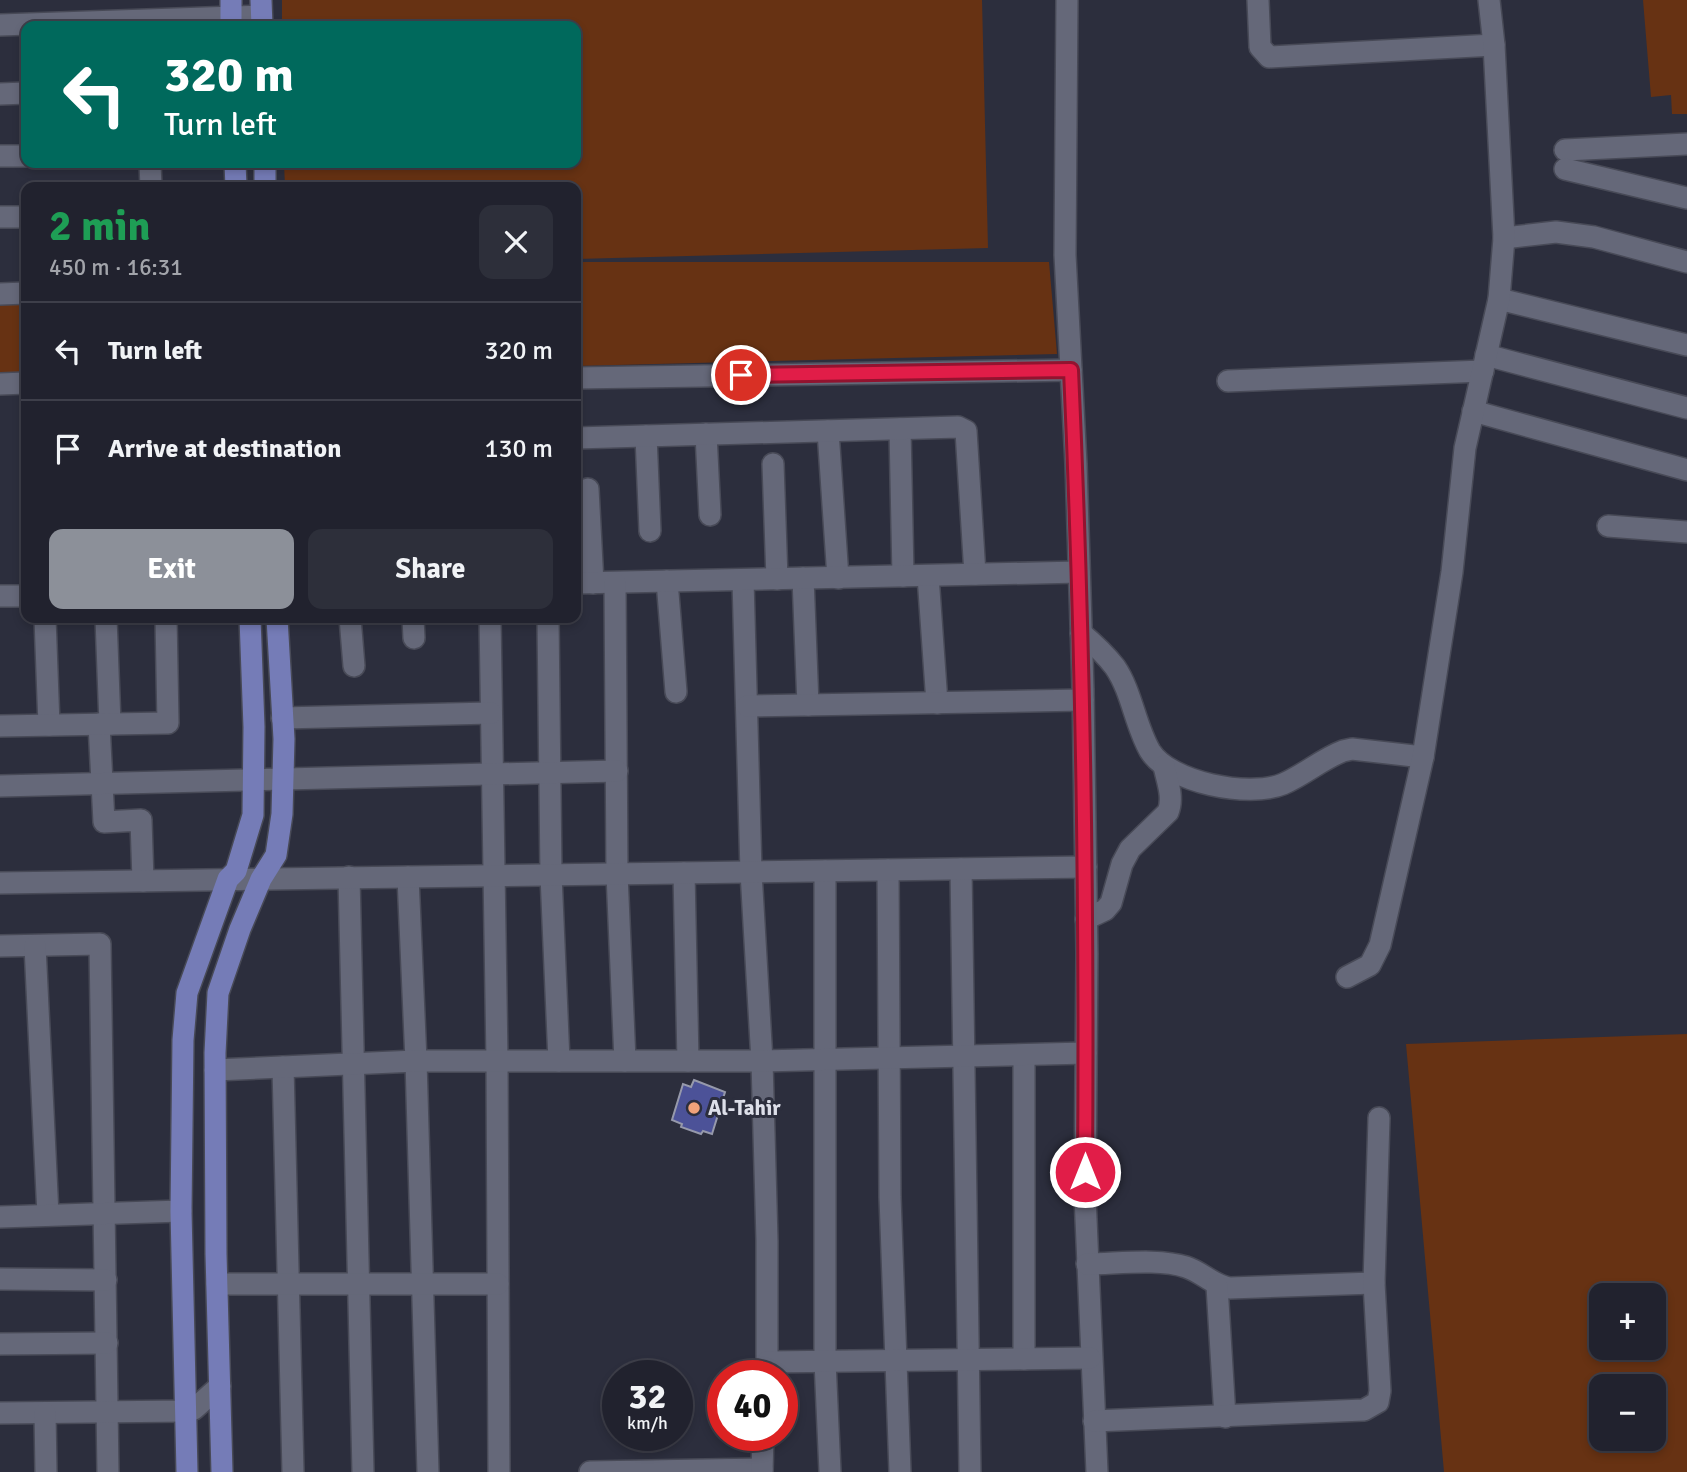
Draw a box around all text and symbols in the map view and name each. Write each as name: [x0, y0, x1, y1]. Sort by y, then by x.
text: 320 m: [164, 45, 294, 105]
icon: left: [49, 49, 140, 140]
text: Turn left: [164, 105, 277, 144]
text: 2 min: [49, 201, 150, 252]
button: close: [479, 205, 553, 279]
text: 450 m · 16:31: [49, 253, 183, 282]
icon: left: [49, 332, 87, 370]
text: Turn left: [108, 335, 202, 367]
text: 320 m: [484, 335, 553, 367]
pin: [711, 345, 771, 405]
icon: arrive: [722, 356, 760, 394]
icon: arrive: [49, 430, 87, 468]
text: Arrive at destination: [108, 433, 341, 465]
text: 130 m: [484, 433, 553, 465]
button: Exit: [49, 529, 294, 609]
button: Share: [308, 529, 553, 609]
place label: Al-Tahir: [708, 1095, 781, 1121]
marker: Al-Tahir: [686, 1100, 702, 1116]
position arrow: [1048, 1135, 1122, 1209]
map controls: [1589, 1283, 1666, 1451]
button: +: [1589, 1283, 1666, 1360]
speed limit sign: 40: [707, 1360, 798, 1451]
button: −: [1589, 1374, 1666, 1451]
text: 32: [629, 1375, 666, 1418]
text: km/h: [627, 1412, 668, 1434]

